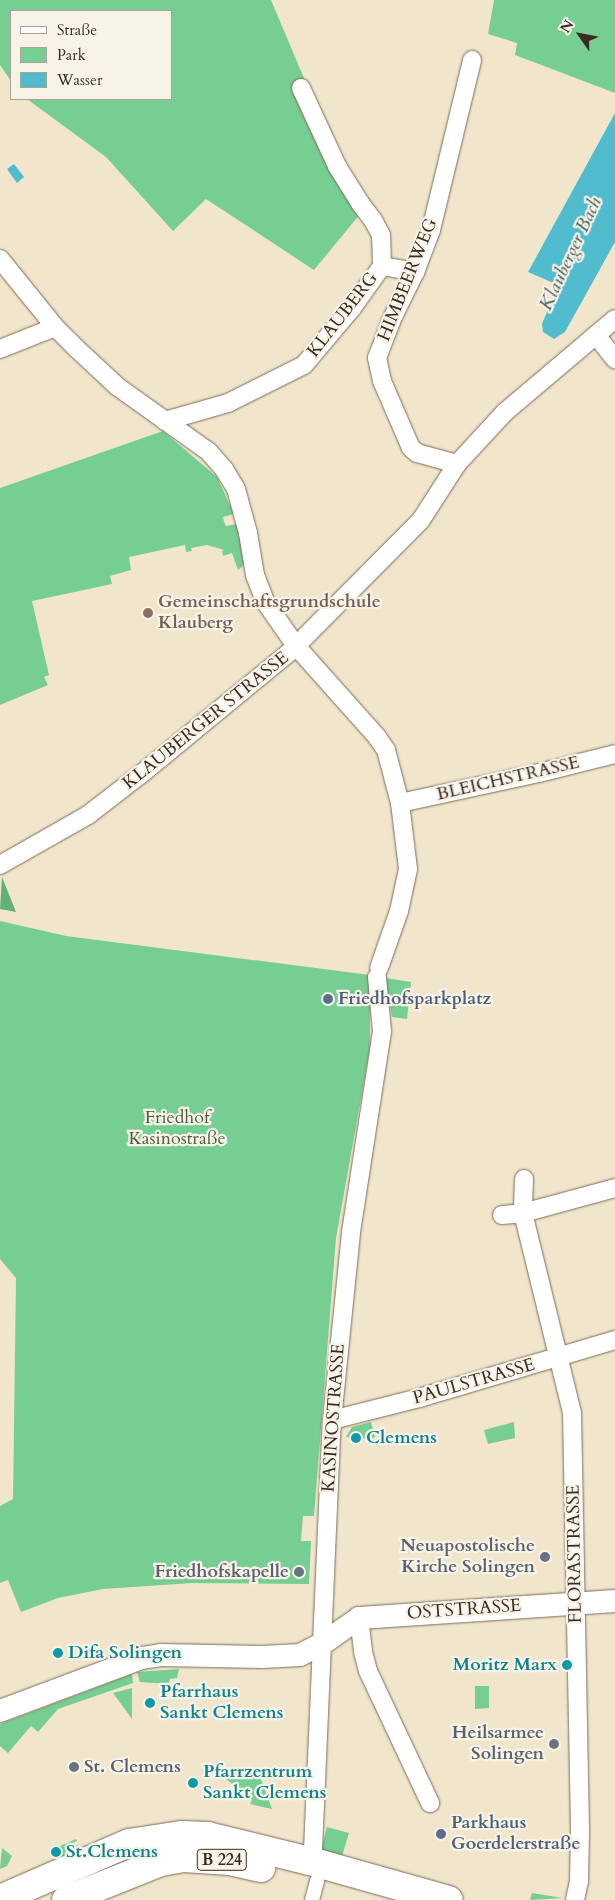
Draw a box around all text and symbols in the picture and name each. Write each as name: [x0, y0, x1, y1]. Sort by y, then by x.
legend: [10, 10, 172, 100]
north arrow: [555, 10, 605, 60]
text: N: [556, 16, 578, 37]
text: Straße: [57, 20, 97, 40]
text: Park: [57, 45, 86, 65]
text: Wasser: [57, 70, 102, 90]
water label: Klauberger Bach: [535, 194, 607, 314]
street label: HIMBEERWEG: [374, 216, 442, 344]
street label: KLAUBERG: [303, 268, 383, 362]
place label: Gemeinschaftsgrundschule Klauberg: [158, 592, 381, 634]
marker: Gemeinschaftsgrundschule Klauberg: [142, 607, 154, 619]
street label: KLAUBERGER STRASSE: [119, 648, 293, 794]
street label: BLEICHSTRASSE: [435, 752, 581, 806]
place label: Friedhofsparkplatz: [338, 988, 491, 1010]
marker: Friedhofsparkplatz: [322, 993, 334, 1005]
park label: Friedhof Kasinostraße: [128, 1108, 226, 1150]
street label: KASINOSTRASSE: [318, 1343, 350, 1493]
street label: PAULSTRASSE: [411, 1354, 537, 1410]
place label: Clemens: [366, 1427, 437, 1449]
marker: Clemens: [350, 1432, 362, 1444]
street label: FLORASTRASSE: [563, 1485, 587, 1623]
place label: Neuapostolische Kirche Solingen: [400, 1536, 535, 1578]
marker: Neuapostolische Kirche Solingen: [539, 1551, 551, 1563]
place label: Friedhofskapelle: [155, 1561, 289, 1583]
marker: Friedhofskapelle: [293, 1566, 305, 1578]
street label: OSTSTRASSE: [406, 1595, 522, 1625]
place label: Difa Solingen: [68, 1642, 182, 1664]
marker: Difa Solingen: [52, 1647, 64, 1659]
place label: Moritz Marx: [453, 1654, 557, 1676]
marker: Moritz Marx: [561, 1659, 573, 1671]
place label: Pfarrhaus Sankt Clemens: [160, 1682, 283, 1725]
marker: Pfarrhaus Sankt Clemens: [144, 1697, 156, 1709]
place label: Heilsarmee Solingen: [452, 1723, 544, 1766]
marker: Heilsarmee Solingen: [548, 1738, 560, 1750]
place label: St. Clemens: [84, 1756, 181, 1778]
marker: St. Clemens: [68, 1761, 80, 1773]
place label: Pfarrzentrum Sankt Clemens: [203, 1762, 326, 1805]
marker: Pfarrzentrum Sankt Clemens: [187, 1777, 199, 1789]
place label: Parkhaus Goerdelerstraße: [451, 1813, 580, 1856]
marker: Parkhaus Goerdelerstraße: [435, 1828, 447, 1840]
place label: St.Clemens: [66, 1841, 158, 1863]
marker: St.Clemens: [50, 1846, 62, 1858]
road number: B 224: [196, 1846, 248, 1874]

